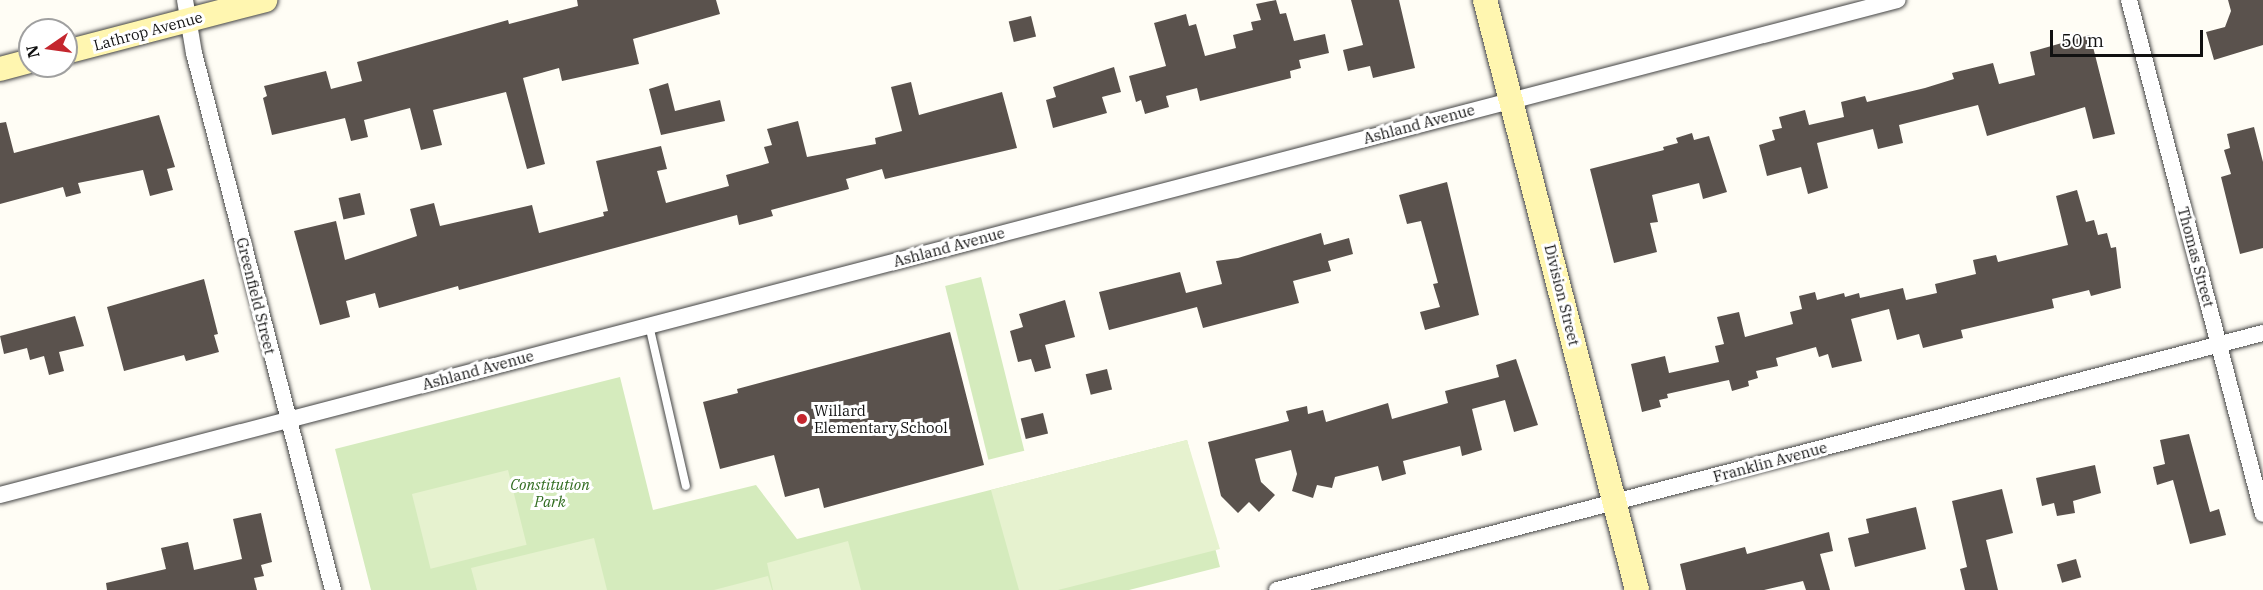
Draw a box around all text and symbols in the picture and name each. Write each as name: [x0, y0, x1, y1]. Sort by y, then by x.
street label: Lathrop Avenue: [92, 8, 204, 54]
north arrow: [18, 18, 78, 78]
scale bar: [2053, 18, 2206, 56]
text: 50 m: [2061, 29, 2104, 52]
text: N: [21, 43, 44, 60]
street label: Ashland Avenue: [1361, 100, 1477, 148]
street label: Thomas Street: [2174, 205, 2218, 309]
street label: Ashland Avenue: [891, 223, 1007, 271]
street label: Greenfield Street: [233, 236, 279, 356]
street label: Division Street: [1541, 242, 1583, 348]
street label: Ashland Avenue: [420, 346, 536, 394]
place label: Willard Elementary School: [814, 401, 948, 436]
marker: Willard Elementary School: [795, 412, 809, 426]
street label: Franklin Avenue: [1711, 438, 1829, 486]
park label: Constitution Park: [510, 475, 590, 510]

